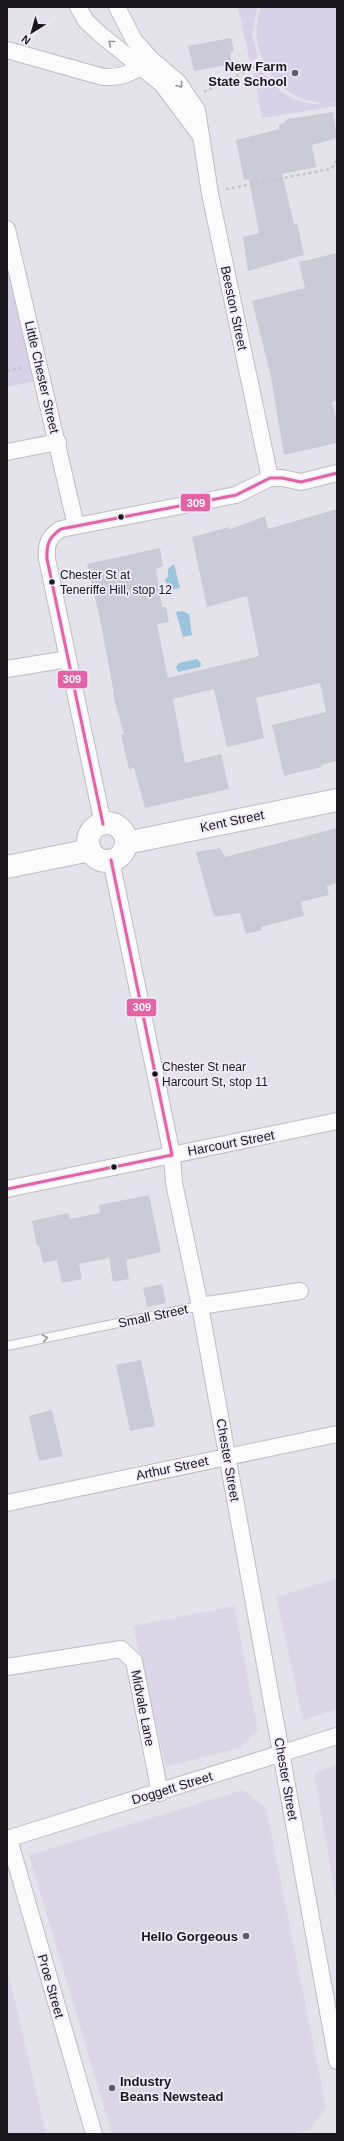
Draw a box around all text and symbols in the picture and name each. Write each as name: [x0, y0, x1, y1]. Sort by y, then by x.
north arrow: [12, 12, 52, 52]
text: N: [19, 33, 33, 47]
one-way arrow: [108, 40, 115, 47]
place label: New Farm State School: [208, 59, 287, 89]
marker: New Farm State School: [290, 68, 300, 78]
one-way arrow: [175, 81, 182, 88]
street label: Beeston Street: [218, 264, 250, 352]
street label: Little Chester Street: [22, 319, 62, 435]
line badge: 309: [180, 493, 211, 512]
text: 309: [187, 497, 205, 509]
unlabelled marker: [116, 512, 126, 522]
place label: Chester St at Teneriffe Hill, stop 12: [60, 568, 172, 597]
marker: Chester St at Teneriffe Hill, stop 12: [47, 577, 57, 587]
line badge: 309: [57, 670, 88, 689]
text: 309: [63, 673, 81, 685]
street label: Kent Street: [199, 807, 266, 835]
line badge: 309: [126, 998, 157, 1017]
text: 309: [133, 1001, 151, 1013]
place label: Chester St near Harcourt St, stop 11: [162, 1060, 268, 1089]
marker: Chester St near Harcourt St, stop 11: [150, 1069, 160, 1079]
street label: Harcourt Street: [186, 1127, 276, 1159]
unlabelled marker: [109, 1162, 119, 1172]
street label: Small Street: [117, 1301, 190, 1331]
one-way arrow: [42, 1335, 48, 1343]
street label: Chester Street: [213, 1417, 243, 1503]
street label: Arthur Street: [134, 1453, 210, 1483]
street label: Midvale Lane: [128, 1669, 158, 1747]
street label: Chester Street: [271, 1736, 301, 1822]
street label: Doggett Street: [130, 1768, 215, 1807]
place label: Hello Gorgeous: [141, 1929, 238, 1944]
marker: Hello Gorgeous: [241, 1931, 251, 1941]
street label: Proe Street: [35, 1952, 67, 2020]
place label: Industry Beans Newstead: [120, 2074, 223, 2104]
marker: Industry Beans Newstead: [107, 2083, 117, 2093]

